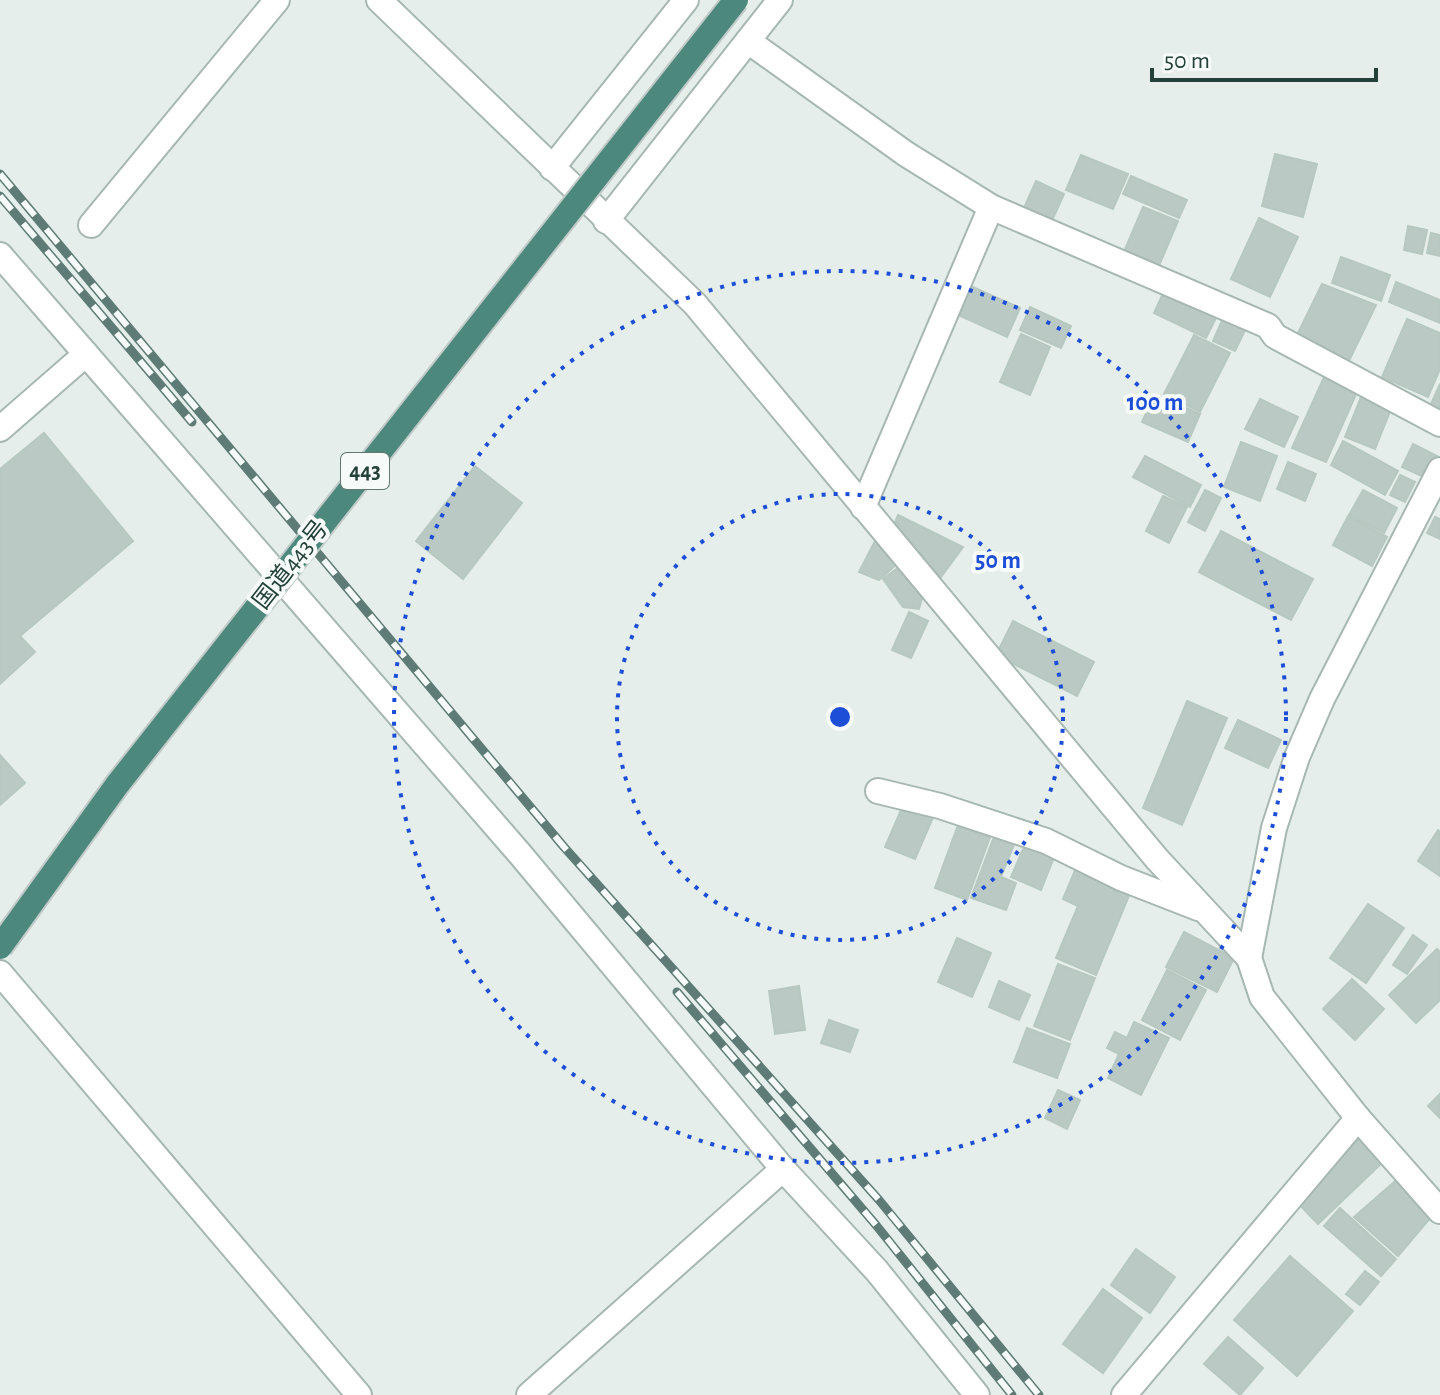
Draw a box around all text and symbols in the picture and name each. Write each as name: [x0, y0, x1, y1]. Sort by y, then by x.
scale bar: [1152, 32, 1376, 82]
text: 50 m: [1164, 49, 1210, 73]
text: 100 m: [1127, 391, 1183, 415]
road number: 443: [341, 453, 389, 489]
street label: 国道443号: [248, 515, 333, 614]
text: 50 m: [975, 549, 1021, 573]
centre of rings: [826, 703, 854, 731]

